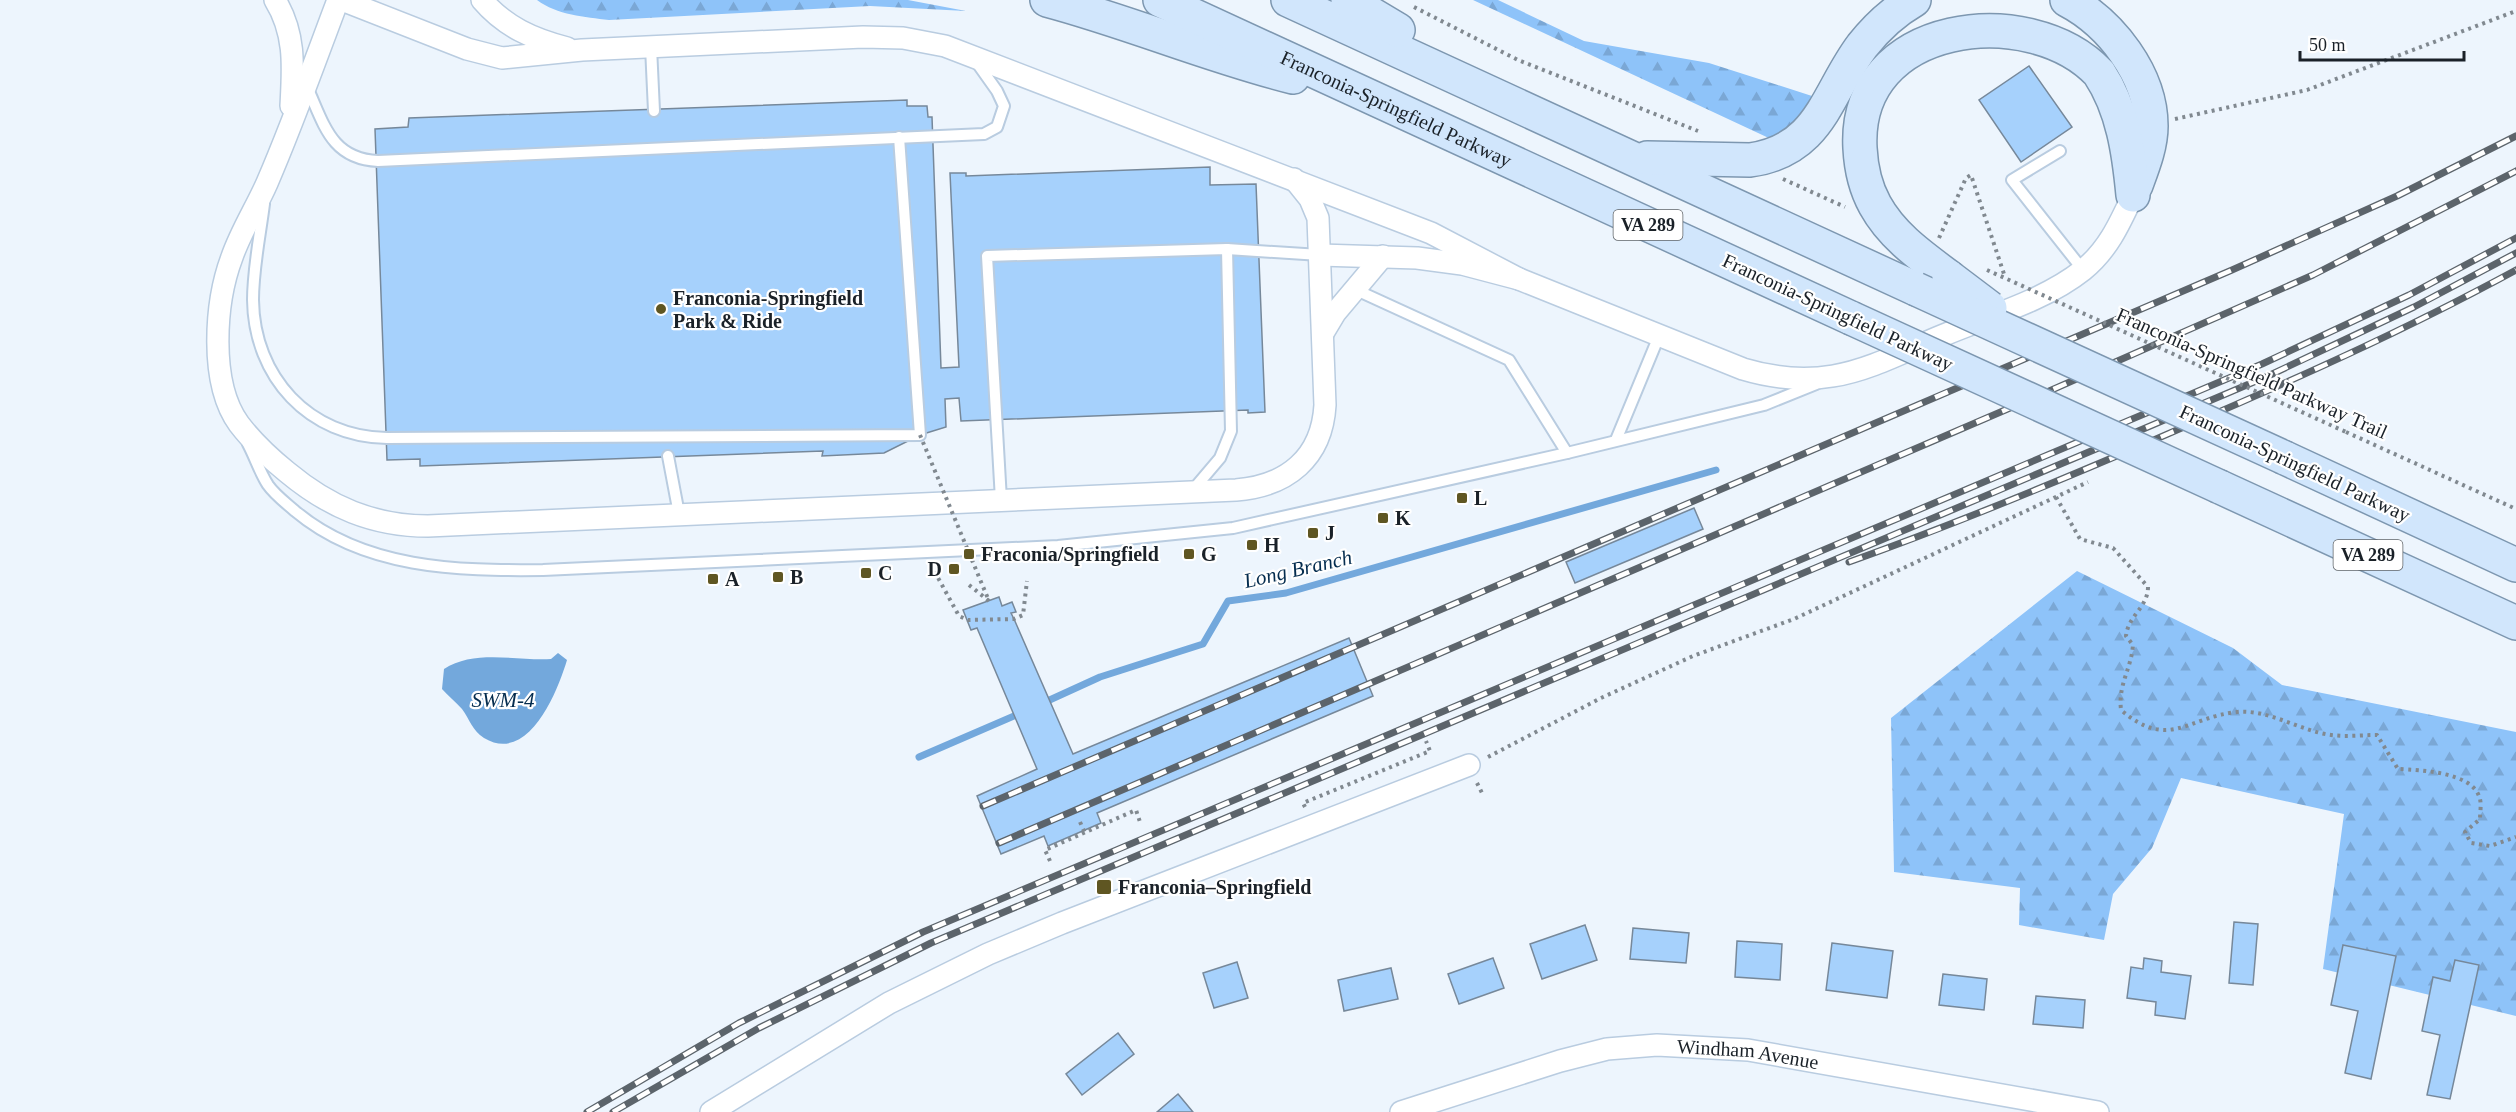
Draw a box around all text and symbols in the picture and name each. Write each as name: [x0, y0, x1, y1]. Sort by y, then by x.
scale bar: [2300, 24, 2464, 62]
text: 50 m: [2309, 35, 2346, 55]
street label: Franconia-Springfield Parkway: [1277, 46, 1515, 172]
road number: VA 289: [1614, 210, 1682, 240]
street label: Franconia-Springfield Parkway: [1719, 249, 1957, 376]
place label: Franconia-Springfield Park & Ride: [673, 287, 863, 332]
marker: Franconia-Springfield Park & Ride: [654, 302, 668, 316]
street label: Franconia-Springfield Parkway Trail: [2113, 303, 2391, 444]
street label: Franconia-Springfield Parkway: [2176, 400, 2414, 527]
place label: L: [1474, 487, 1487, 509]
marker: L: [1455, 491, 1469, 505]
place label: K: [1395, 507, 1411, 529]
marker: K: [1376, 511, 1390, 525]
place label: J: [1325, 522, 1335, 544]
marker: J: [1306, 526, 1320, 540]
place label: H: [1264, 534, 1280, 556]
marker: H: [1245, 538, 1259, 552]
road number: VA 289: [2334, 540, 2402, 570]
place label: Fraconia/Springfield: [981, 543, 1159, 566]
place label: G: [1201, 543, 1217, 565]
water label: Long Branch: [1241, 545, 1354, 593]
marker: Fraconia/Springfield: [962, 547, 976, 561]
marker: G: [1182, 547, 1196, 561]
place label: D: [928, 558, 942, 580]
place label: C: [878, 562, 892, 584]
marker: D: [947, 562, 961, 576]
place label: B: [790, 566, 803, 588]
marker: C: [859, 566, 873, 580]
place label: A: [725, 568, 740, 590]
marker: B: [771, 570, 785, 584]
marker: A: [706, 572, 720, 586]
water label: SWM-4: [472, 688, 535, 712]
place label: Franconia–Springfield: [1118, 876, 1311, 899]
marker: Franconia–Springfield: [1095, 878, 1113, 896]
street label: Windham Avenue: [1676, 1035, 1821, 1073]

